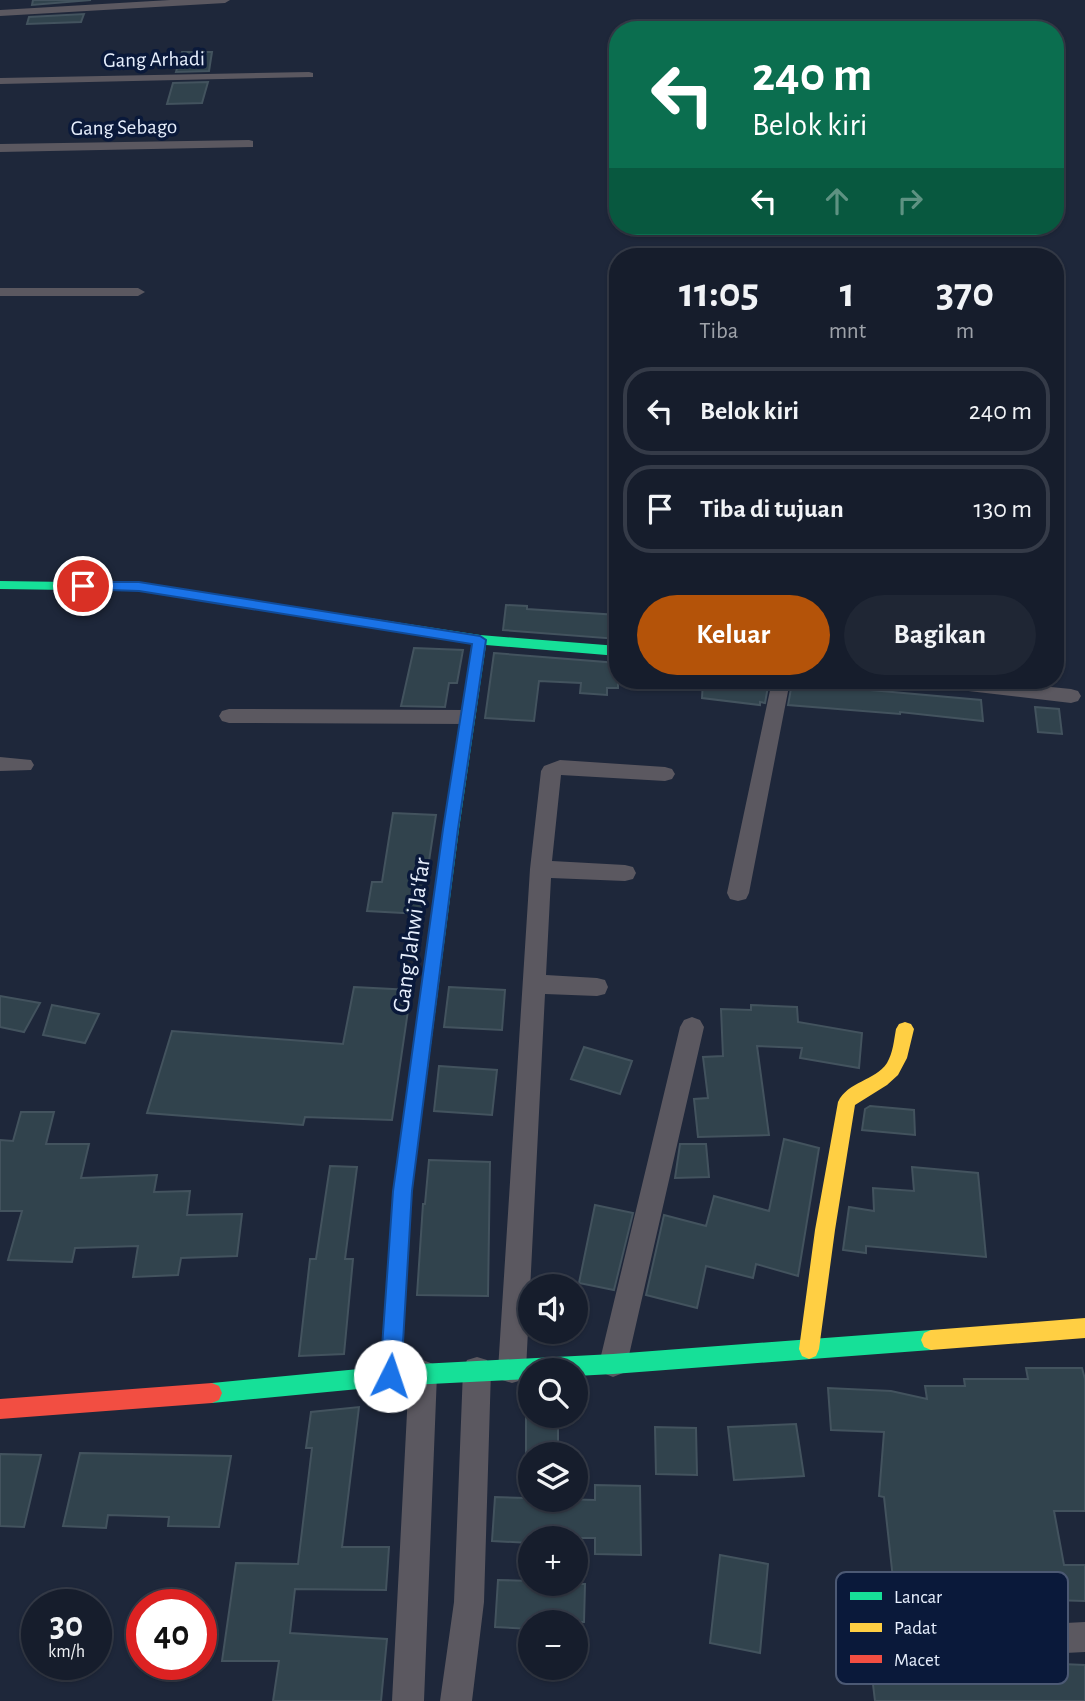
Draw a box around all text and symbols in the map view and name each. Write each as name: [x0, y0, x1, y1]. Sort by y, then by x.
street label: Gang Arhadi: [103, 48, 205, 71]
icon: left: [637, 49, 728, 140]
text: 240 m: [752, 51, 872, 100]
text: Belok kiri: [752, 109, 868, 141]
street label: Gang Sebago: [71, 116, 177, 139]
icon: left: [745, 182, 783, 220]
icon: ahead: [818, 182, 856, 220]
icon: right: [891, 182, 929, 220]
text: 11:05: [679, 272, 759, 314]
text: 1: [840, 272, 855, 314]
text: 370: [936, 272, 994, 314]
text: Tiba: [699, 320, 738, 343]
text: mnt: [829, 320, 866, 343]
text: m: [956, 320, 974, 343]
icon: left: [641, 392, 679, 430]
text: Belok kiri: [700, 398, 799, 424]
text: 240 m: [969, 398, 1032, 424]
icon: arrive: [641, 490, 679, 528]
text: Tiba di tujuan: [700, 496, 844, 522]
text: 130 m: [974, 496, 1032, 522]
pin: [53, 556, 113, 616]
icon: arrive: [64, 567, 102, 605]
button: Keluar: [637, 595, 830, 675]
button: Bagikan: [844, 595, 1036, 675]
street label: Gang Jahwi Ja'far: [389, 856, 435, 1014]
map controls: [518, 1274, 588, 1680]
button: sound: [518, 1274, 588, 1344]
position arrow: [353, 1339, 427, 1413]
button: search: [518, 1358, 588, 1428]
button: layers: [518, 1442, 588, 1512]
button: +: [518, 1526, 588, 1596]
legend: [836, 1572, 1068, 1684]
text: Lancar: [894, 1588, 942, 1607]
speed limit sign: 40: [126, 1589, 217, 1680]
text: 30: [50, 1608, 83, 1643]
button: −: [518, 1610, 588, 1680]
text: Padat: [894, 1619, 937, 1638]
text: km/h: [48, 1643, 85, 1661]
text: Macet: [894, 1651, 940, 1670]

